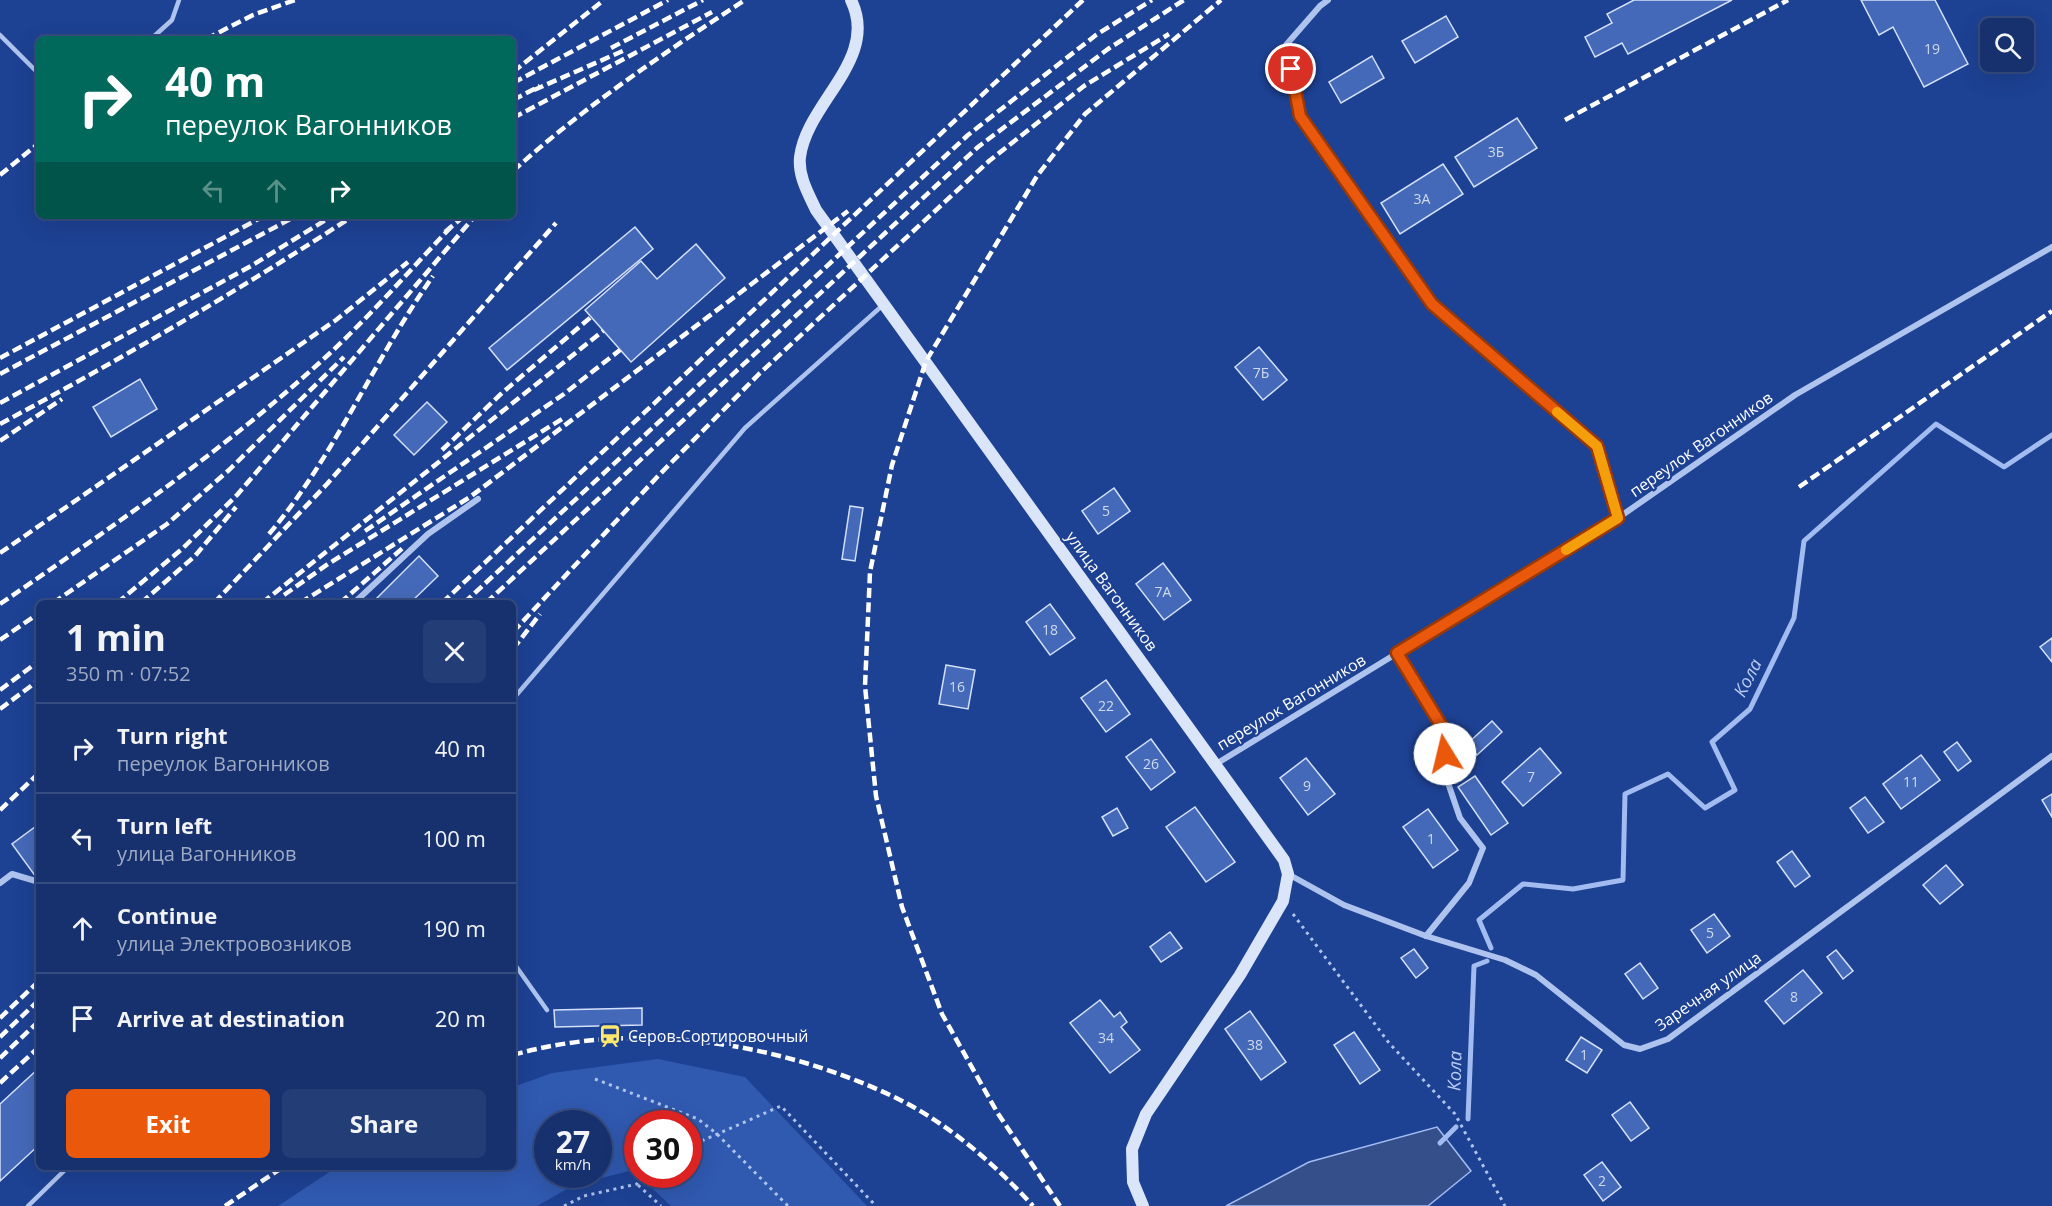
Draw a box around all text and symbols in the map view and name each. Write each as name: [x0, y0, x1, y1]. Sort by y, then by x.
map controls: [1980, 18, 2034, 72]
button: search: [1980, 18, 2034, 72]
house number: 19: [1924, 39, 1940, 58]
pin: [1265, 43, 1316, 94]
text: 40 m: [165, 52, 265, 109]
icon: arrive: [1274, 52, 1307, 85]
icon: right: [66, 60, 144, 138]
text: переулок Вагонников: [165, 106, 452, 143]
house number: 3Б: [1488, 142, 1504, 161]
icon: left: [197, 174, 230, 207]
icon: ahead: [260, 174, 293, 207]
icon: right: [323, 174, 356, 207]
house number: 3А: [1414, 189, 1431, 208]
house number: 7Б: [1253, 363, 1269, 382]
street label: переулок Вагонников: [1625, 386, 1777, 502]
house number: 5: [1102, 501, 1110, 520]
street label: улица Вагонников: [1061, 526, 1163, 656]
house number: 7А: [1155, 582, 1172, 601]
text: 1 min: [66, 613, 166, 662]
button: close: [423, 620, 486, 683]
house number: 18: [1042, 620, 1058, 639]
street label: переулок Вагонников: [1212, 649, 1370, 755]
water label: Кола: [1727, 654, 1767, 701]
text: 350 m · 07:52: [66, 660, 191, 687]
house number: 16: [949, 677, 965, 696]
house number: 22: [1098, 696, 1114, 715]
text: Turn right: [117, 720, 228, 750]
position arrow: [1413, 722, 1477, 786]
icon: right: [66, 732, 99, 765]
text: 40 m: [435, 733, 486, 763]
text: переулок Вагонников: [117, 750, 330, 777]
house number: 26: [1143, 754, 1159, 773]
house number: 7: [1527, 767, 1535, 786]
house number: 11: [1903, 772, 1919, 791]
house number: 9: [1303, 776, 1311, 795]
text: Turn left: [117, 810, 212, 840]
icon: left: [66, 822, 99, 855]
text: 100 m: [422, 823, 486, 853]
house number: 1: [1427, 829, 1435, 848]
text: улица Вагонников: [117, 840, 297, 867]
text: Continue: [117, 900, 217, 930]
icon: ahead: [66, 912, 99, 945]
text: 190 m: [422, 913, 486, 943]
house number: 5: [1706, 923, 1714, 942]
text: улица Электровозников: [117, 930, 352, 957]
street label: Заречная улица: [1651, 946, 1765, 1036]
house number: 8: [1790, 987, 1798, 1006]
icon: arrive: [66, 1002, 99, 1035]
text: Arrive at destination: [117, 1003, 345, 1033]
text: 20 m: [435, 1003, 486, 1033]
station icon: Серов-Сортировочный: [597, 1023, 623, 1049]
place label: Серов-Сортировочный: [628, 1025, 809, 1047]
house number: 34: [1098, 1028, 1114, 1047]
house number: 38: [1247, 1035, 1263, 1054]
house number: 1: [1580, 1045, 1588, 1064]
water label: Кола: [1441, 1051, 1467, 1091]
button: Exit: [66, 1089, 270, 1158]
button: Share: [282, 1089, 486, 1158]
speed limit sign: 30: [624, 1110, 702, 1188]
text: 27: [556, 1121, 590, 1162]
text: km/h: [555, 1154, 591, 1174]
house number: 2: [1598, 1171, 1606, 1190]

